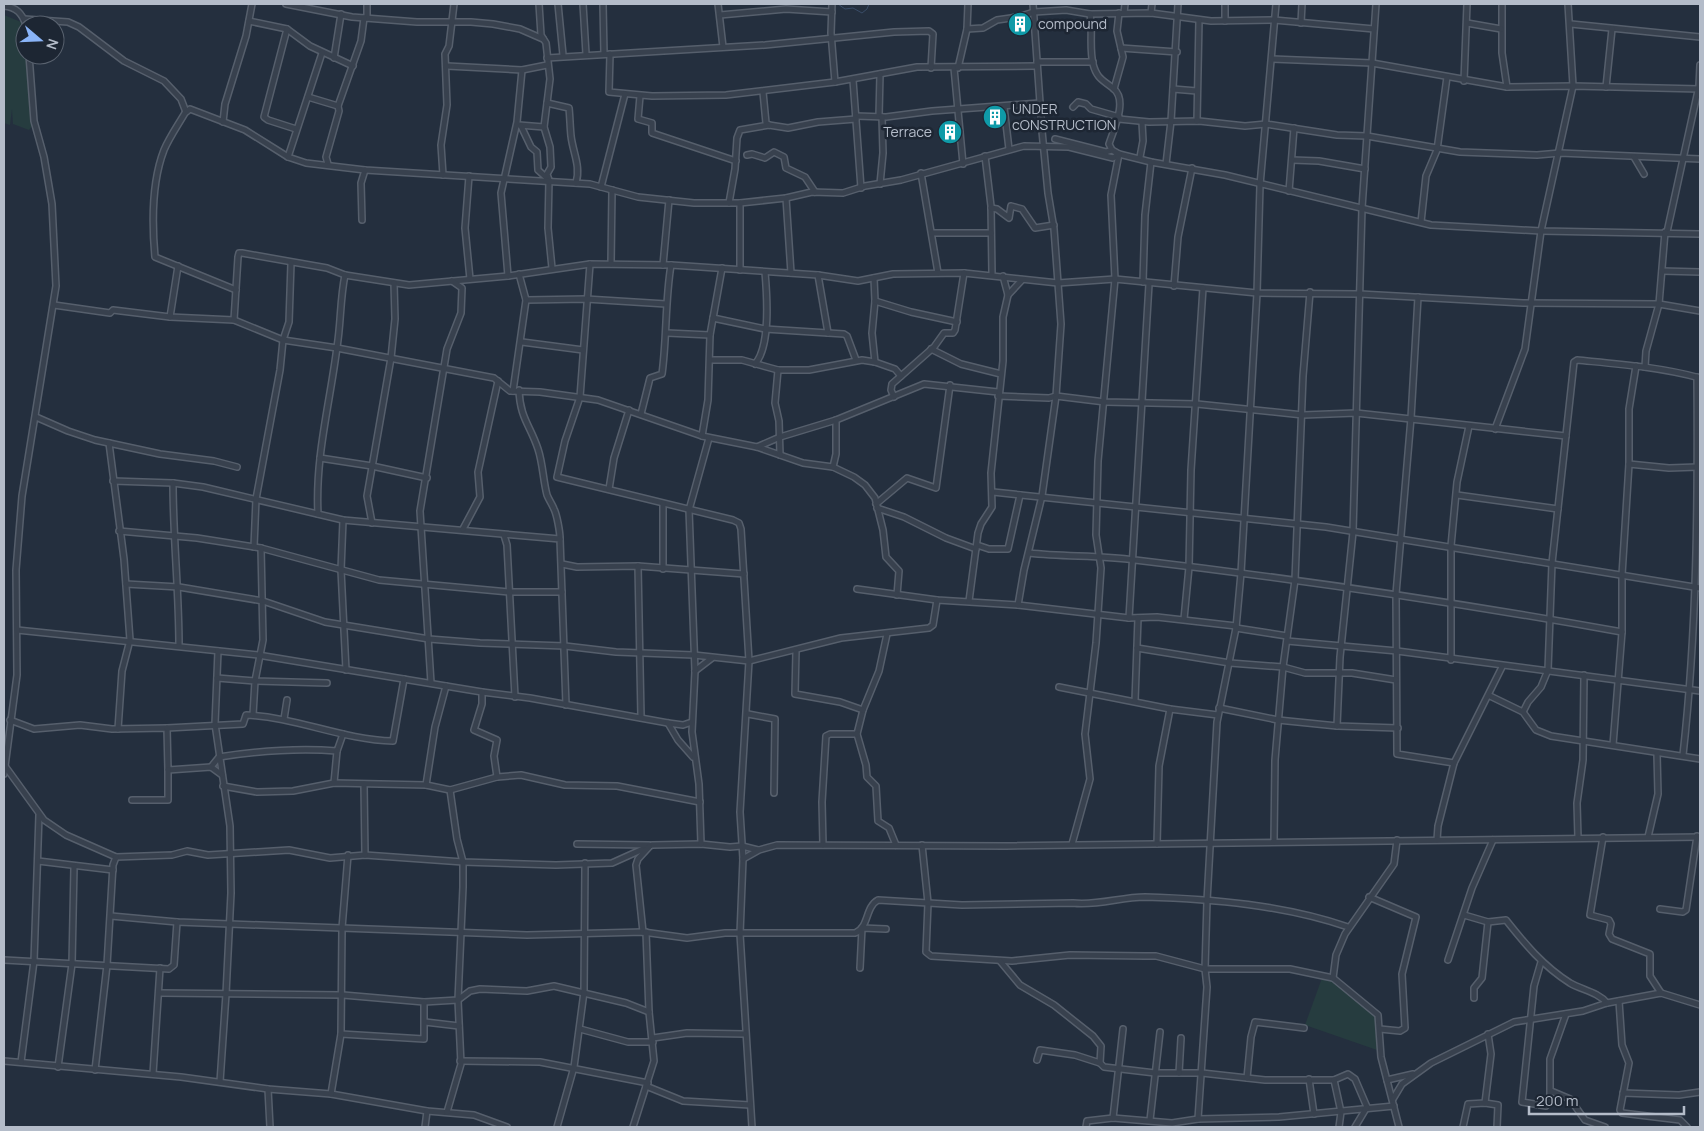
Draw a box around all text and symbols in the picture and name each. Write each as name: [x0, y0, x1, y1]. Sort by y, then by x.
building icon: compound: [1007, 11, 1033, 37]
place label: compound: [1038, 14, 1107, 33]
north arrow: [15, 15, 65, 65]
text: N: [42, 37, 63, 52]
place label: UNDER cONSTRUCTION: [1012, 99, 1116, 134]
building icon: UNDER cONSTRUCTION: [982, 104, 1008, 130]
building icon: Terrace: [937, 119, 963, 145]
place label: Terrace: [883, 122, 932, 141]
scale bar: [1529, 1084, 1684, 1116]
text: 200 m: [1536, 1090, 1579, 1111]

